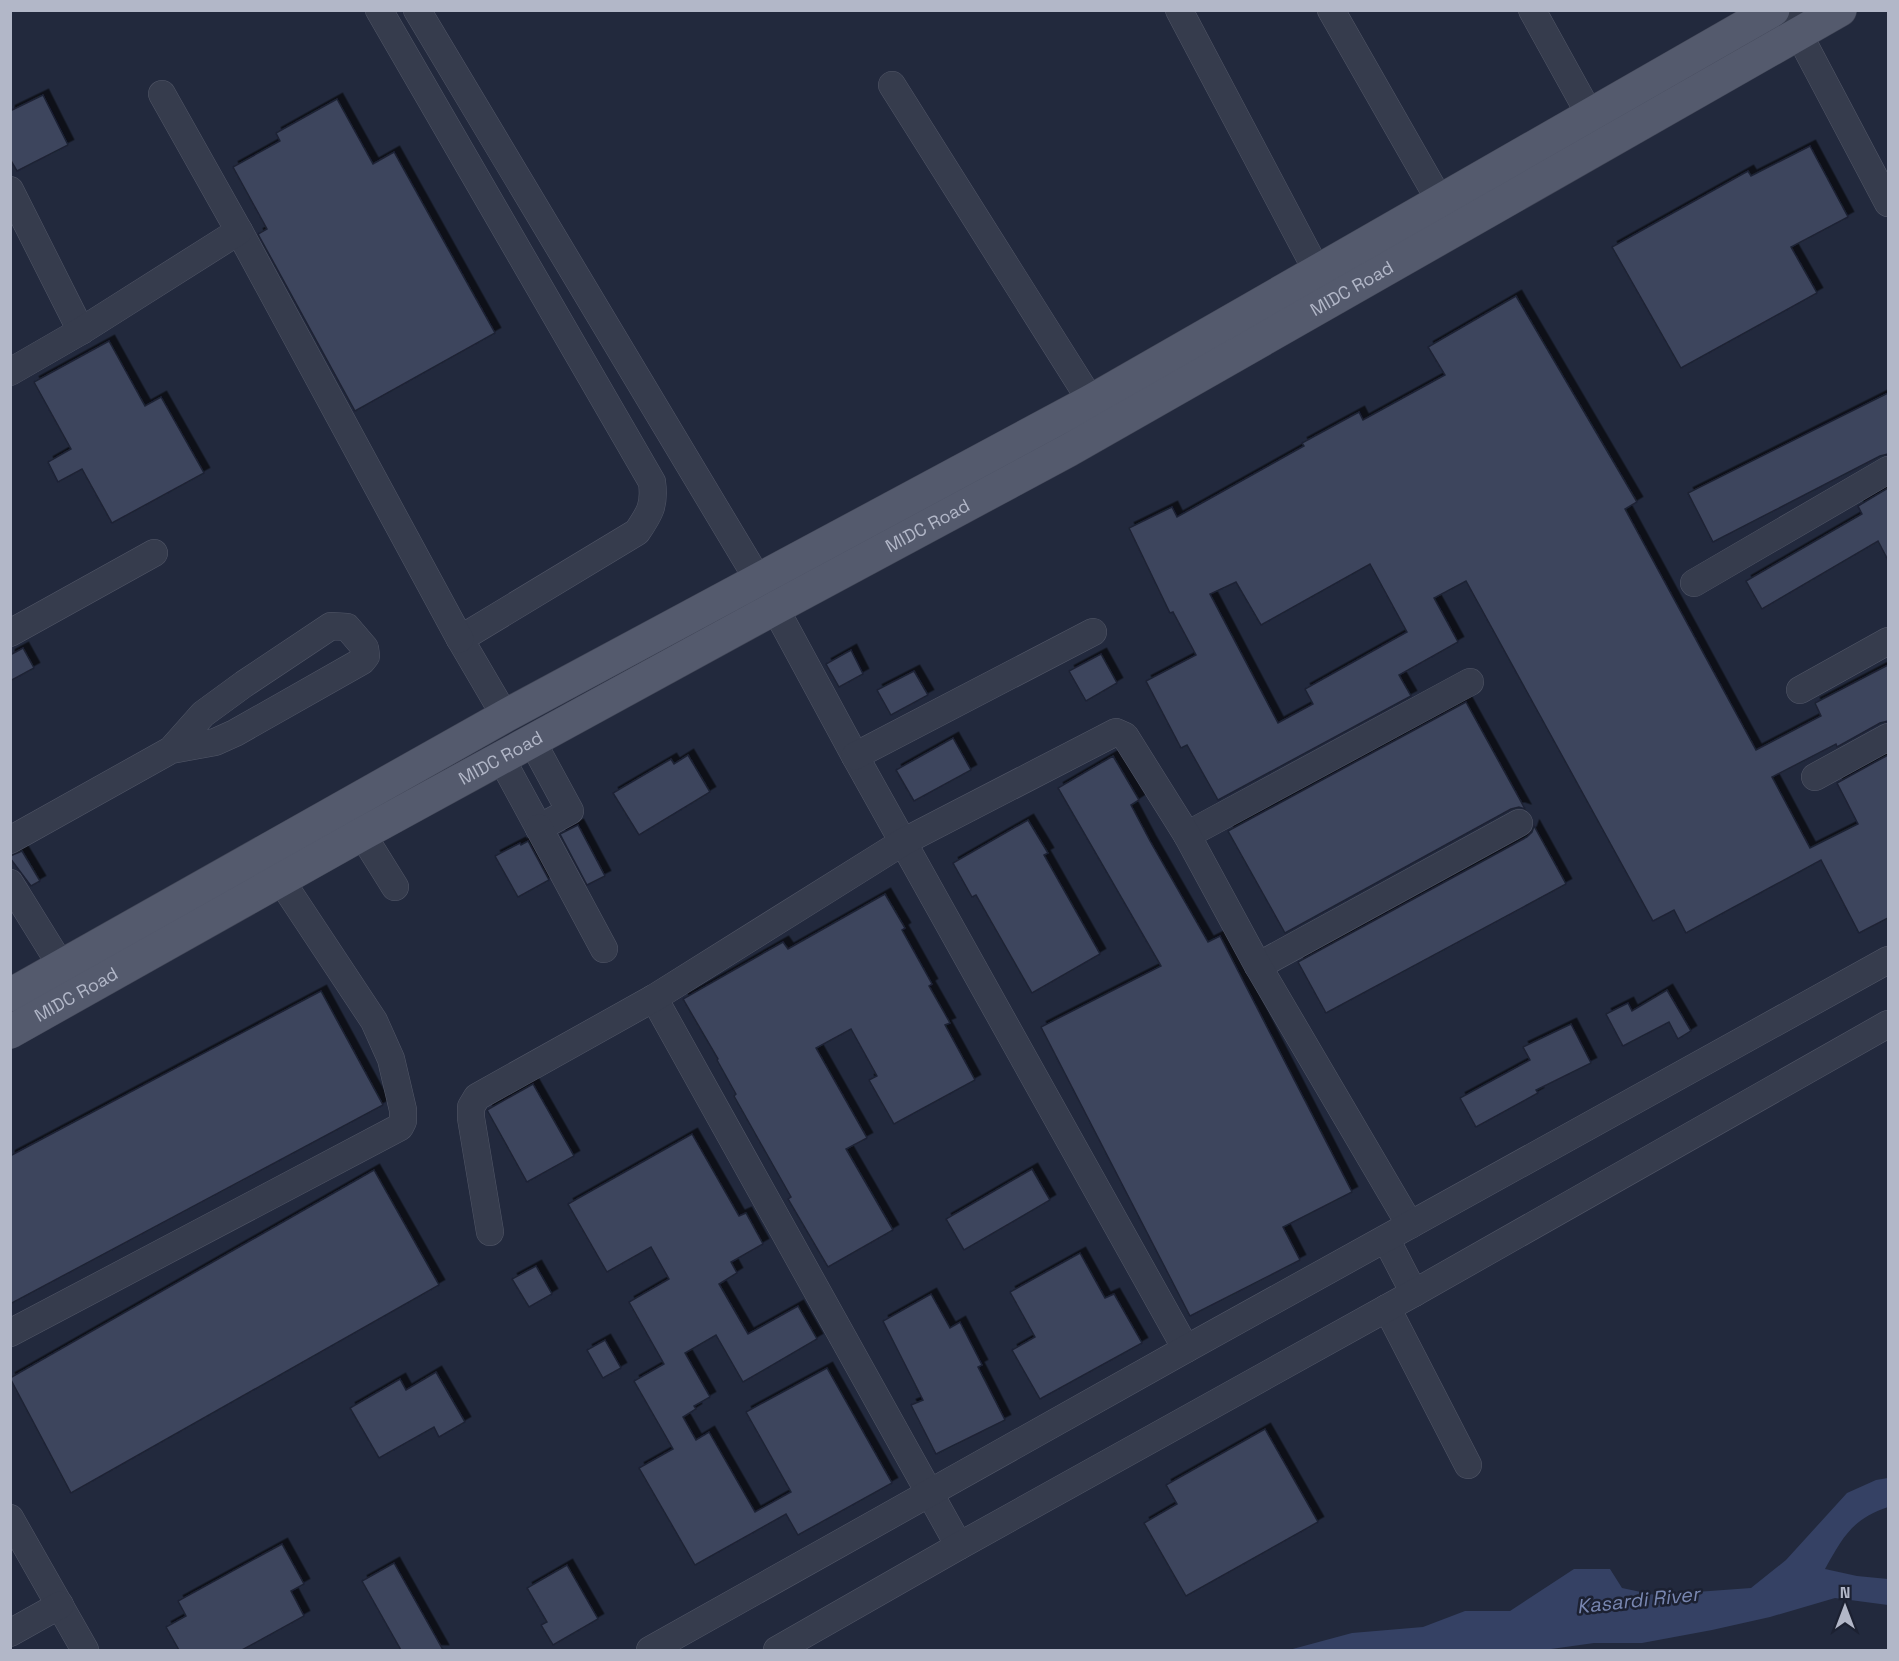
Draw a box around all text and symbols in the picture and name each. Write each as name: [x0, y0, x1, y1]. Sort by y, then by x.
street label: MIDC Road: [1306, 255, 1397, 321]
street label: MIDC Road: [881, 494, 974, 557]
street label: MIDC Road: [454, 725, 546, 790]
street label: MIDC Road: [30, 962, 122, 1027]
north arrow: [1815, 1577, 1875, 1637]
water label: Kasardi River: [1576, 1580, 1703, 1619]
text: N: [1840, 1582, 1850, 1603]

